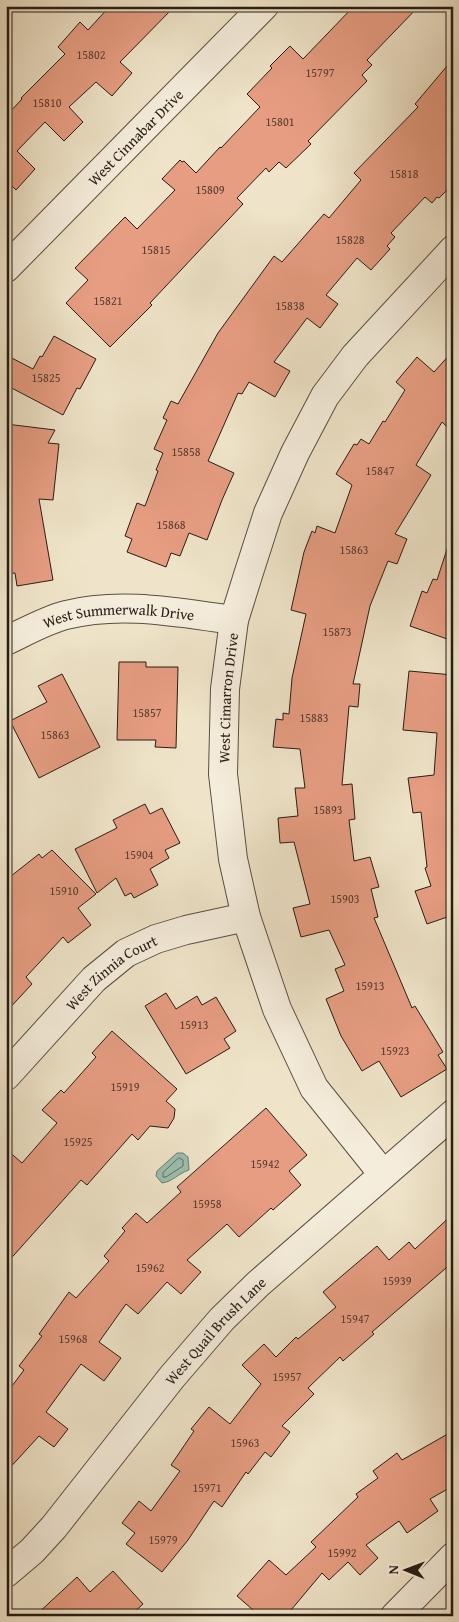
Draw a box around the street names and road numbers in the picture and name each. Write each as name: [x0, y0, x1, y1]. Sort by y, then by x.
street label: West Cinnabar Drive: [83, 84, 188, 190]
street label: West Summerwalk Drive: [39, 598, 196, 633]
street label: West Cimarron Drive: [213, 631, 243, 763]
street label: West Zinnia Court: [60, 929, 161, 1015]
street label: West Quail Brush Lane: [160, 1272, 270, 1389]

